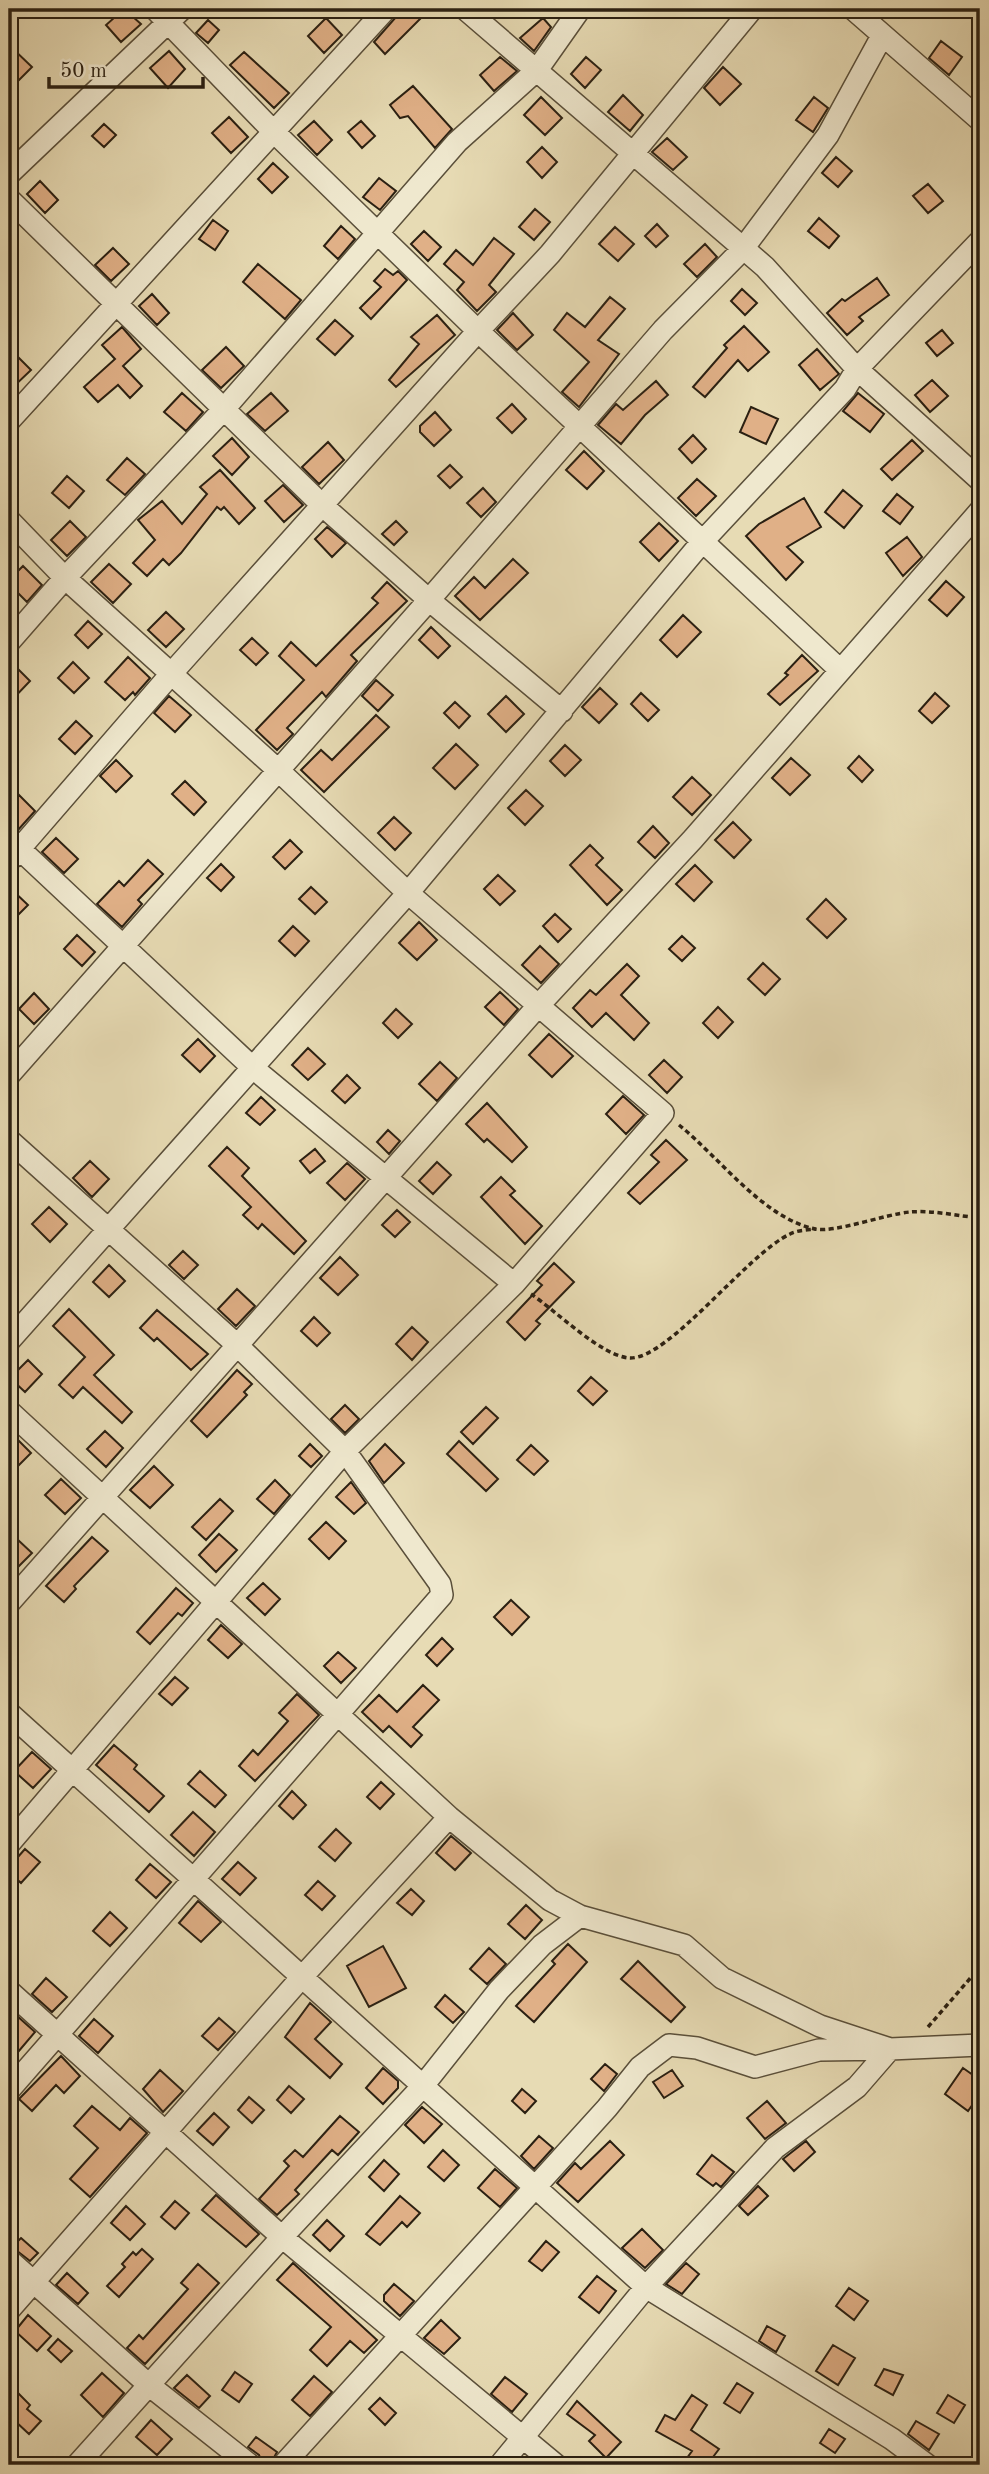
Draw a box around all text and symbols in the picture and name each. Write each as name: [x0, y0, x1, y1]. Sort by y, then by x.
scale bar: [49, 46, 203, 90]
text: 50 m: [60, 61, 107, 82]

